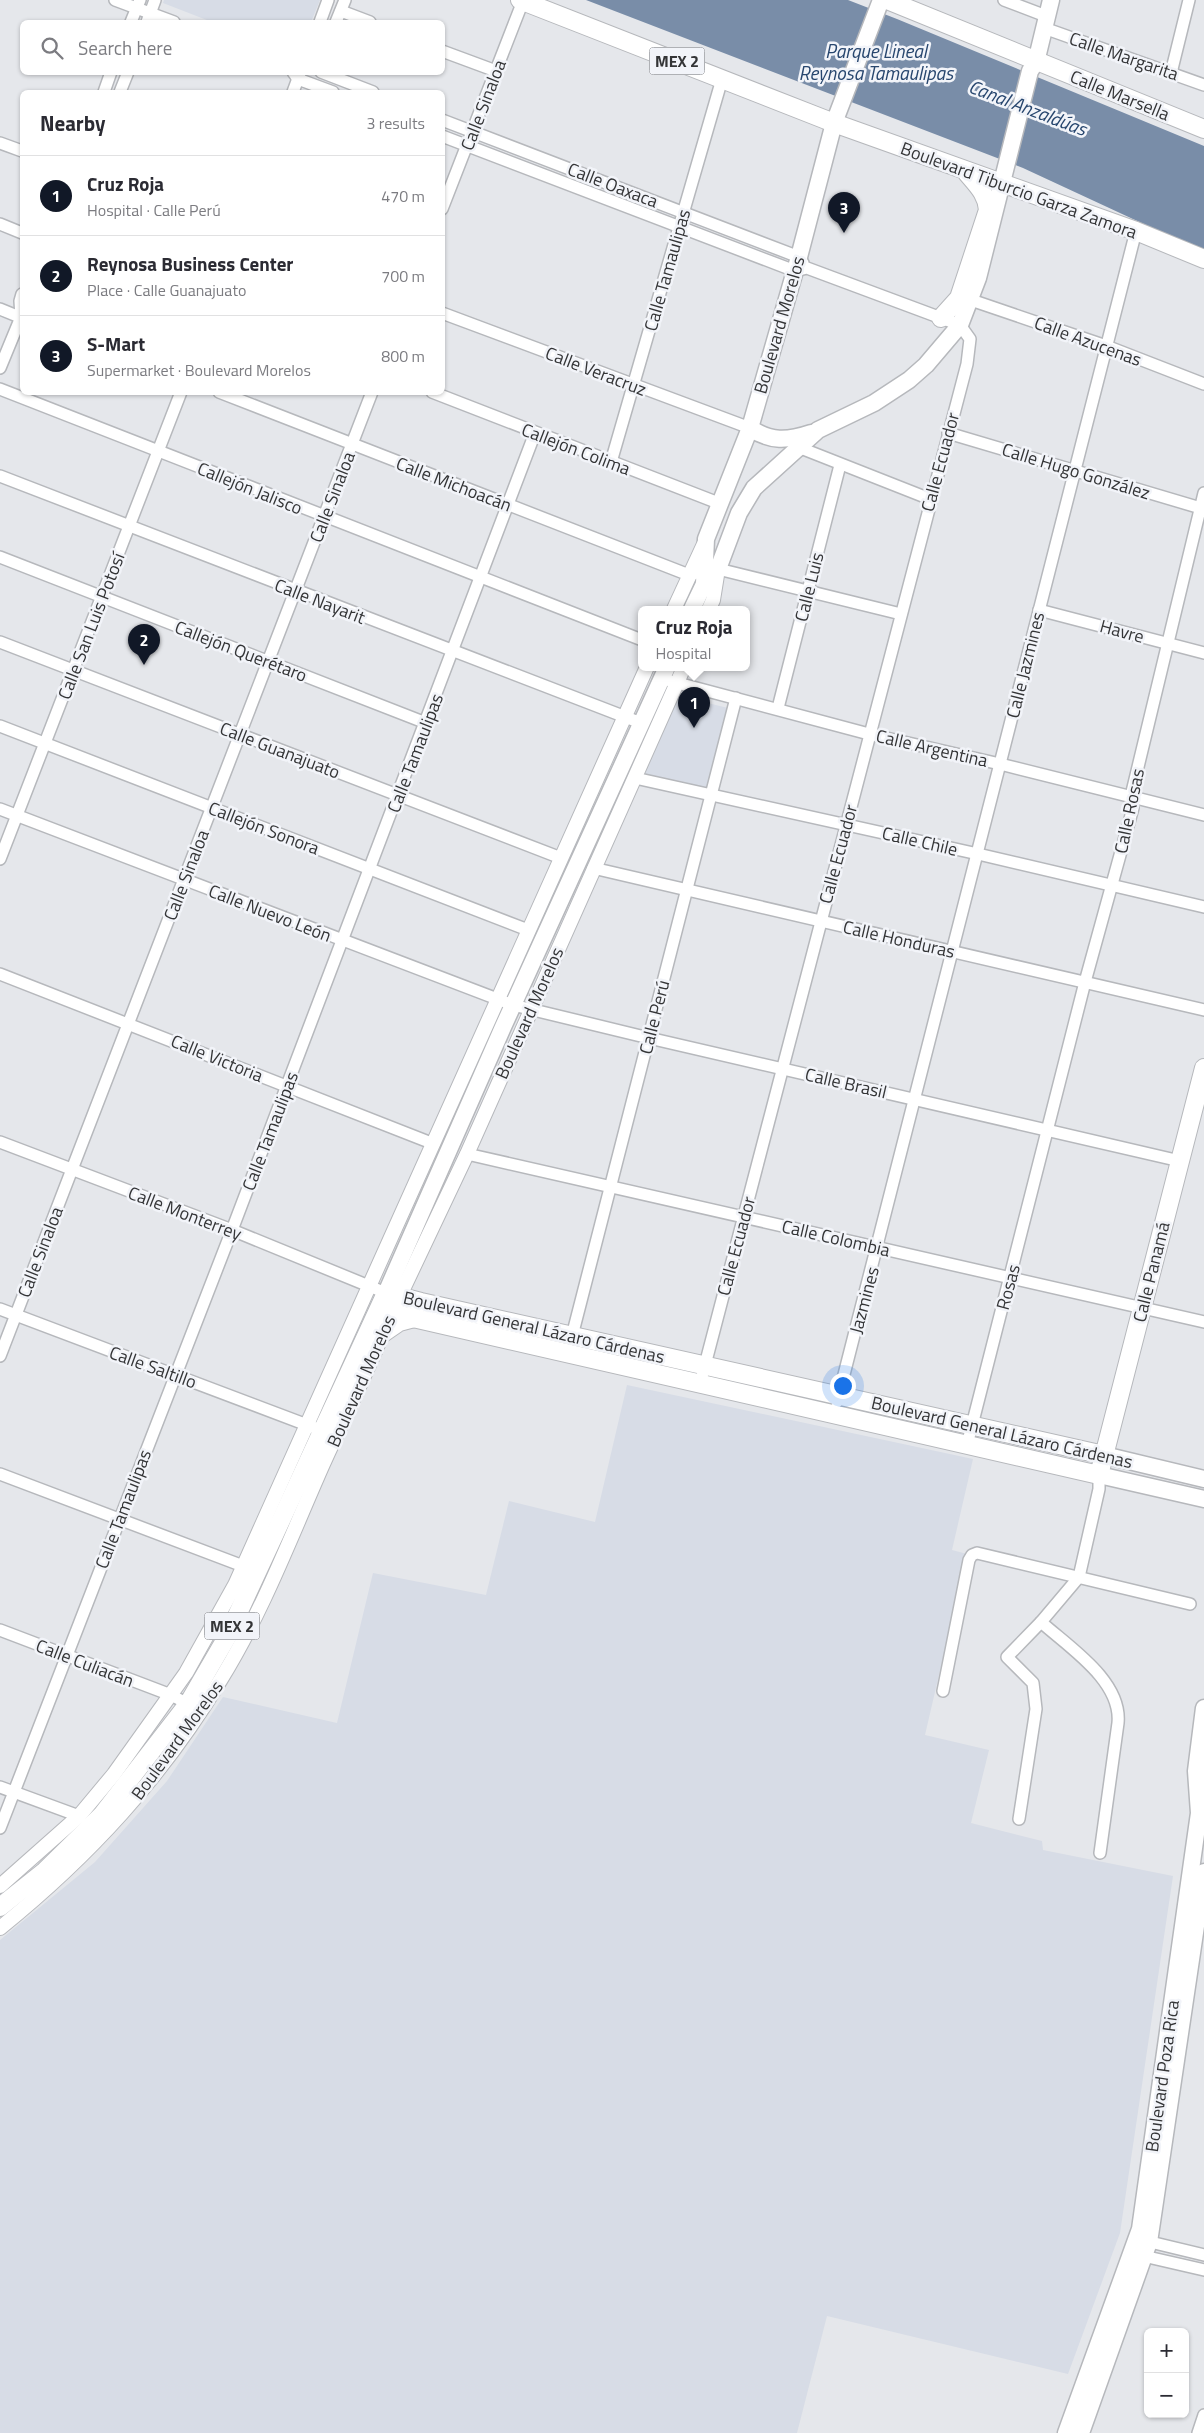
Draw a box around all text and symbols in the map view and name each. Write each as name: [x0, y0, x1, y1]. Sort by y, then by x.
search box: [20, 20, 445, 75]
street label: Calle Margarita: [1066, 25, 1182, 87]
text: Search here: [78, 33, 172, 62]
icon: search: [38, 34, 66, 62]
water label: Parque Lineal Reynosa Tamaulipas: [799, 36, 955, 87]
road number: MEX 2: [650, 48, 704, 74]
street label: Calle Sinaloa: [453, 56, 513, 154]
street label: Calle Marsella: [1066, 63, 1174, 127]
water label: Canal Anzaldúas: [965, 71, 1093, 143]
text: Nearby: [40, 107, 105, 139]
text: 3 results: [366, 111, 425, 135]
street label: Boulevard Tiburcio Garza Zamora: [897, 135, 1141, 245]
street label: Calle Oaxaca: [564, 155, 662, 215]
text: Cruz Roja: [87, 169, 164, 198]
text: 1: [52, 184, 60, 208]
text: 470 m: [381, 184, 425, 208]
pin: 3: [828, 192, 860, 233]
text: Hospital · Calle Perú: [87, 198, 221, 222]
street label: Calle Tamaulipas: [637, 206, 697, 334]
text: Reynosa Business Center: [87, 249, 293, 278]
street label: Boulevard Morelos: [746, 253, 812, 397]
text: 2: [52, 264, 60, 288]
text: 700 m: [381, 264, 425, 288]
text: Place · Calle Guanajuato: [87, 278, 246, 302]
street label: Calle Azucenas: [1031, 309, 1145, 373]
text: S-Mart: [87, 329, 145, 358]
street label: Calle Veracruz: [542, 339, 650, 403]
text: 3: [52, 344, 60, 368]
text: 800 m: [381, 344, 425, 368]
text: Supermarket · Boulevard Morelos: [87, 358, 311, 382]
street label: Calle Ecuador: [914, 409, 966, 515]
street label: Callejón Colima: [518, 416, 634, 482]
street label: Calle Hugo González: [999, 436, 1153, 506]
street label: Calle Sinaloa: [302, 448, 362, 546]
street label: Calle Michoacán: [392, 450, 516, 518]
street label: Callejón Jalisco: [193, 455, 307, 521]
street label: Calle San Luis Potosí: [51, 547, 132, 703]
street label: Calle Luis: [787, 549, 831, 625]
street label: Calle Nayarit: [271, 571, 370, 631]
popup: [638, 606, 750, 671]
street label: Calle Jazmines: [999, 609, 1051, 721]
text: Cruz Roja: [655, 612, 733, 641]
street label: Havre: [1097, 612, 1147, 650]
street label: Callejón Querétaro: [171, 613, 311, 689]
pin: 2: [128, 624, 160, 665]
text: Hospital: [655, 641, 711, 665]
pin: 1: [678, 687, 710, 728]
street label: Calle Tamaulipas: [380, 689, 450, 817]
street label: Calle Guanajuato: [216, 715, 344, 785]
street label: Calle Argentina: [873, 722, 991, 774]
street label: Calle Rosas: [1107, 766, 1151, 856]
street label: Callejón Sonora: [205, 794, 323, 862]
street label: Calle Ecuador: [812, 801, 864, 907]
street label: Calle Chile: [880, 819, 960, 863]
street label: Calle Sinaloa: [156, 826, 216, 924]
street label: Calle Nuevo León: [205, 877, 335, 949]
street label: Calle Honduras: [840, 913, 958, 965]
street label: Boulevard Morelos: [488, 943, 570, 1083]
street label: Calle Perú: [632, 977, 676, 1057]
street label: Calle Victoria: [167, 1027, 267, 1089]
street label: Calle Brasil: [803, 1061, 889, 1105]
street label: Calle Tamaulipas: [235, 1067, 305, 1195]
street label: Calle Monterrey: [124, 1179, 246, 1247]
street label: Calle Ecuador: [710, 1193, 762, 1299]
street label: Calle Sinaloa: [10, 1203, 70, 1301]
street label: Calle Colombia: [779, 1212, 893, 1264]
street label: Calle Panamá: [1125, 1219, 1177, 1325]
street label: Rosas: [989, 1261, 1027, 1313]
street label: Jazmines: [842, 1263, 886, 1337]
street label: Boulevard General Lázaro Cárdenas: [401, 1284, 667, 1370]
street label: Boulevard Morelos: [320, 1311, 402, 1451]
street label: Calle Saltillo: [106, 1339, 200, 1395]
your location: [830, 1373, 856, 1399]
street label: Boulevard General Lázaro Cárdenas: [869, 1389, 1135, 1475]
street label: Calle Tamaulipas: [88, 1445, 158, 1573]
road number: MEX 2: [204, 1612, 260, 1640]
street label: Calle Culiacán: [32, 1632, 138, 1694]
street label: Boulevard Morelos: [124, 1675, 230, 1805]
street label: Boulevard Poza Rica: [1138, 1998, 1186, 2154]
map controls: [1144, 2328, 1189, 2418]
button: +: [1144, 2328, 1189, 2373]
button: −: [1144, 2373, 1189, 2418]

